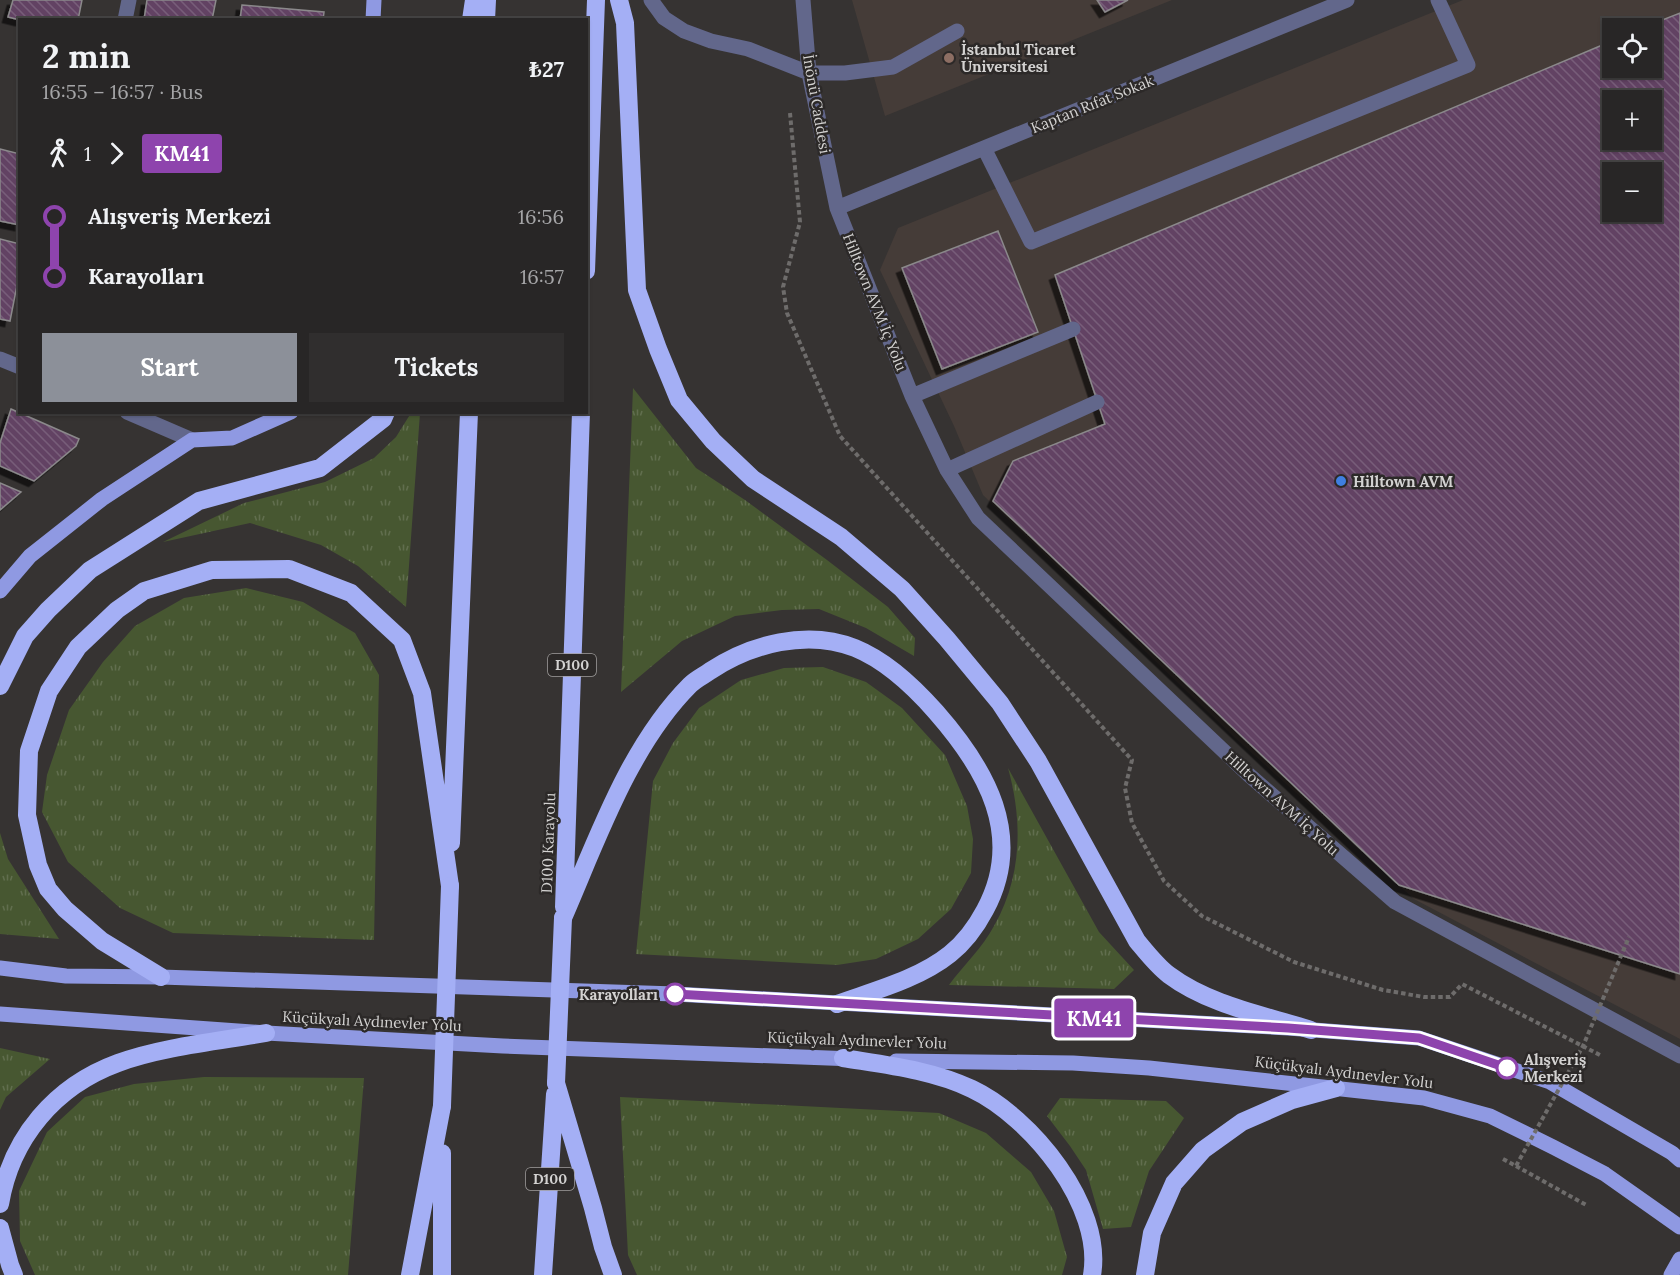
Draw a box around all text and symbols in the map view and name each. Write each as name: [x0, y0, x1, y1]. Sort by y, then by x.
map controls: [1602, 18, 1662, 222]
button: locate: [1602, 18, 1662, 78]
text: 2 min: [42, 35, 130, 77]
place label: İstanbul Ticaret Üniversitesi: [961, 40, 1076, 76]
marker: İstanbul Ticaret Üniversitesi: [942, 51, 956, 65]
street label: İnönü Caddesi: [799, 53, 835, 155]
text: ₺27: [529, 55, 564, 83]
street label: Kaptan Rıfat Sokak: [1028, 71, 1156, 137]
text: 16:55 – 16:57 · Bus: [42, 79, 203, 104]
button: +: [1602, 90, 1662, 150]
icon: walk: [42, 137, 75, 170]
icon: forward: [100, 137, 133, 170]
text: KM41: [154, 140, 210, 167]
text: 1: [84, 141, 91, 166]
button: −: [1602, 162, 1662, 222]
text: Alışveriş Merkezi: [88, 202, 271, 230]
text: 16:56: [518, 204, 564, 229]
street label: Hilltown AVM İç Yolu: [839, 230, 911, 374]
text: Karayolları: [88, 262, 204, 290]
text: 16:57: [520, 264, 564, 289]
button: Start: [42, 333, 297, 402]
button: Tickets: [309, 333, 564, 402]
place label: Hilltown AVM: [1353, 472, 1453, 491]
marker: Hilltown AVM: [1334, 474, 1348, 488]
road number: D100: [548, 654, 596, 676]
street label: Hilltown AVM İç Yolu: [1221, 747, 1343, 859]
street label: D100 Karayolu: [537, 792, 559, 894]
marker: Karayolları: [664, 983, 686, 1005]
place label: Karayolları: [579, 985, 658, 1004]
line badge: KM41: [1052, 998, 1136, 1038]
text: KM41: [1066, 1005, 1122, 1032]
street label: Küçükyalı Aydınevler Yolu: [282, 1007, 462, 1035]
street label: Küçükyalı Aydınevler Yolu: [767, 1027, 947, 1053]
place label: Alışveriş Merkezi: [1524, 1050, 1586, 1086]
street label: Küçükyalı Aydınevler Yolu: [1254, 1052, 1434, 1092]
marker: Alışveriş Merkezi: [1496, 1057, 1518, 1079]
road number: D100: [526, 1168, 574, 1190]

